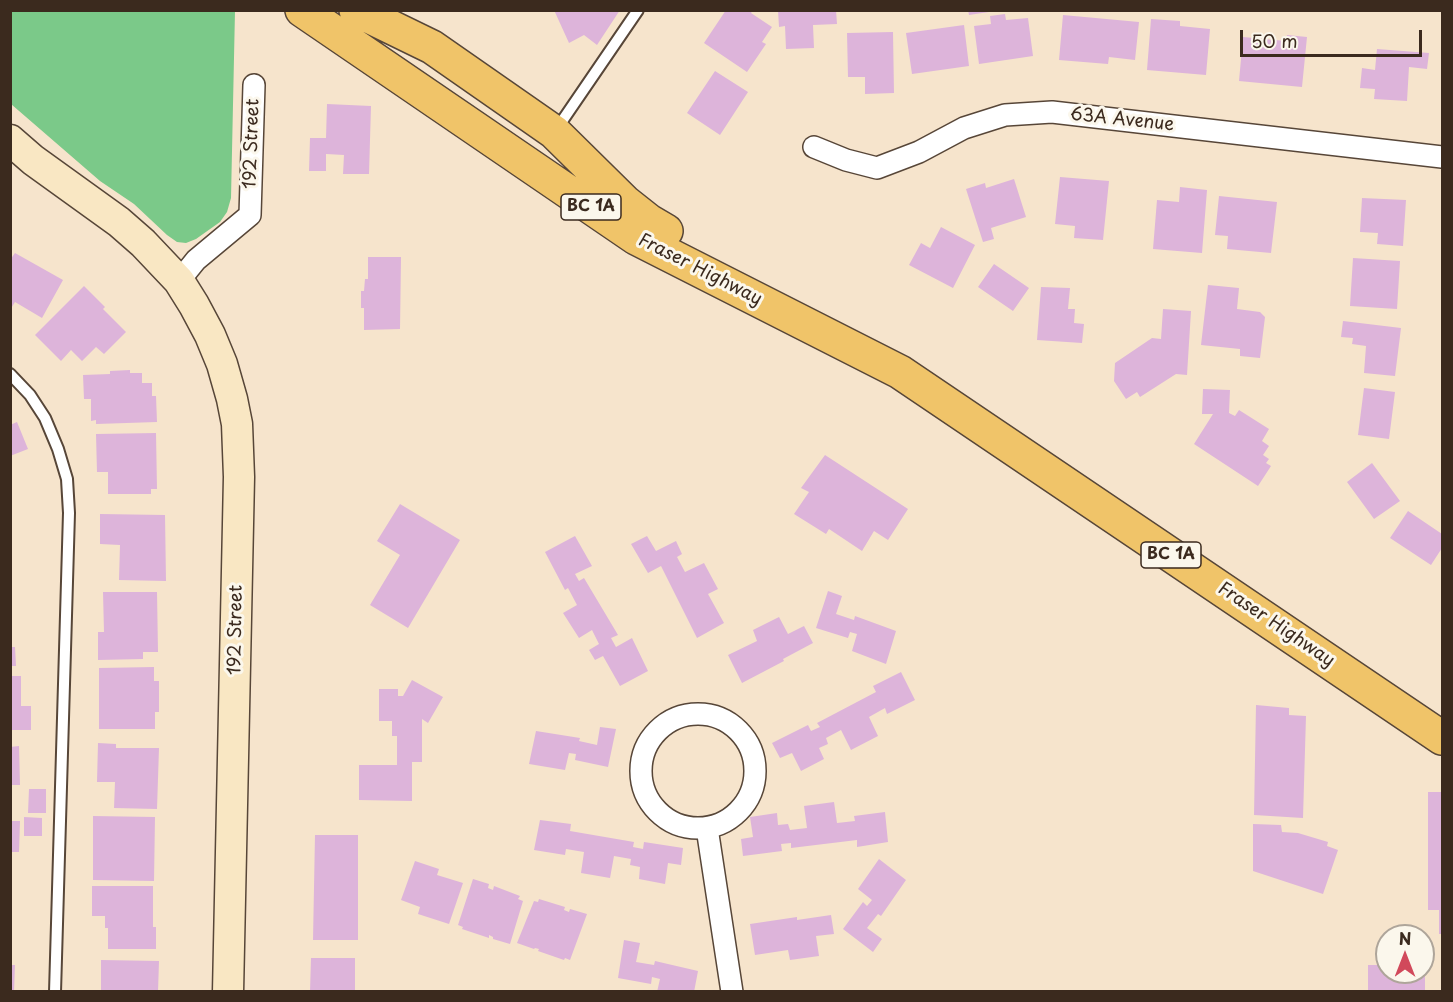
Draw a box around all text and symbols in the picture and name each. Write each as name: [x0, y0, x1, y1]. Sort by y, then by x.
scale bar: [1243, 18, 1424, 56]
text: 50 m: [1251, 27, 1298, 54]
street label: 192 Street: [240, 98, 264, 190]
street label: 63A Avenue: [1069, 104, 1175, 136]
road number: BC 1A: [561, 194, 621, 220]
street label: Fraser Highway: [635, 230, 765, 310]
road number: BC 1A: [1141, 542, 1201, 568]
street label: Fraser Highway: [1214, 578, 1338, 672]
street label: 192 Street: [224, 585, 248, 675]
north arrow: [1375, 924, 1435, 984]
text: N: [1399, 926, 1411, 950]

